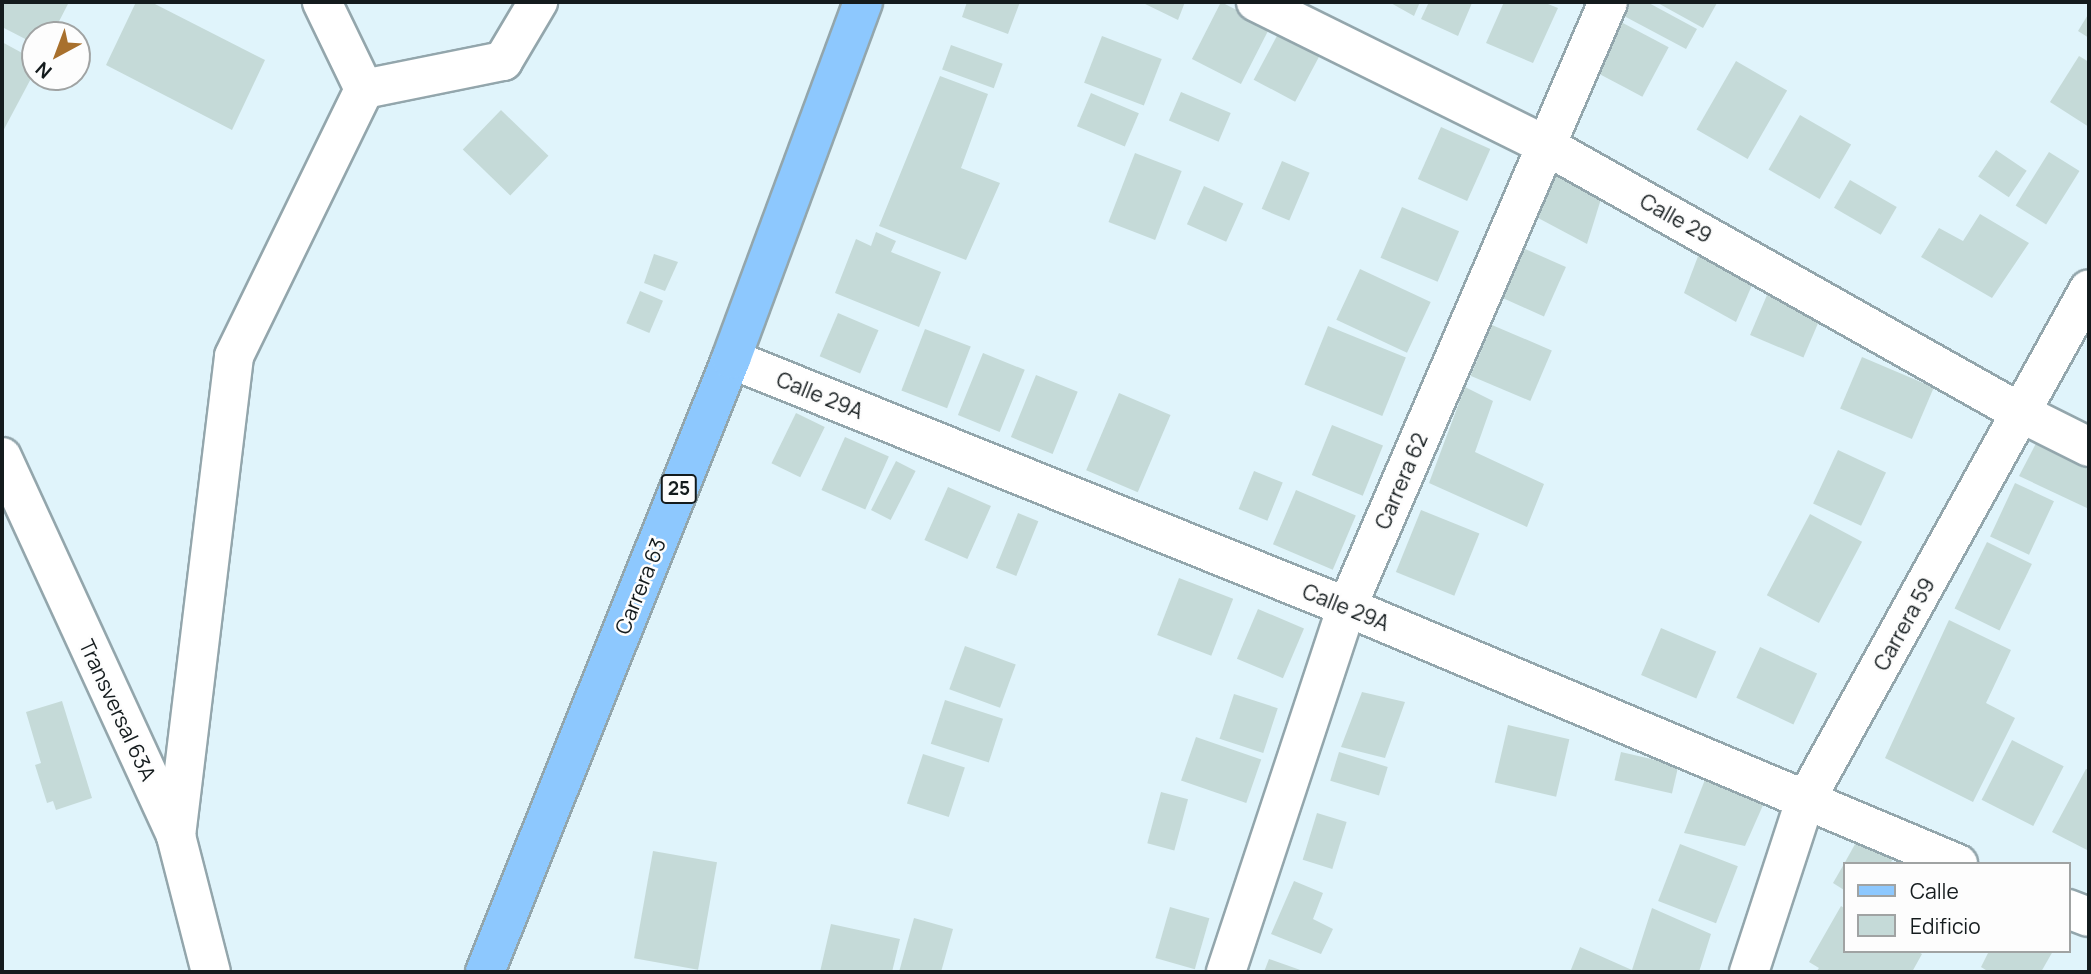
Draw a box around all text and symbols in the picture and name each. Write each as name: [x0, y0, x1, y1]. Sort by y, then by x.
north arrow: [21, 21, 91, 91]
text: N: [30, 56, 57, 85]
street label: Calle 29: [1636, 188, 1716, 248]
street label: Calle 29A: [773, 366, 867, 424]
street label: Carrera 62: [1369, 429, 1433, 533]
road number: 25: [660, 474, 698, 504]
street label: Carrera 63: [609, 534, 671, 638]
street label: Carrera 59: [1868, 573, 1940, 675]
street label: Calle 29A: [1299, 578, 1393, 636]
street label: Transversal 63A: [74, 635, 162, 785]
legend: [1842, 862, 2070, 953]
text: Calle: [1910, 877, 1959, 905]
text: Edificio: [1910, 912, 1981, 940]

